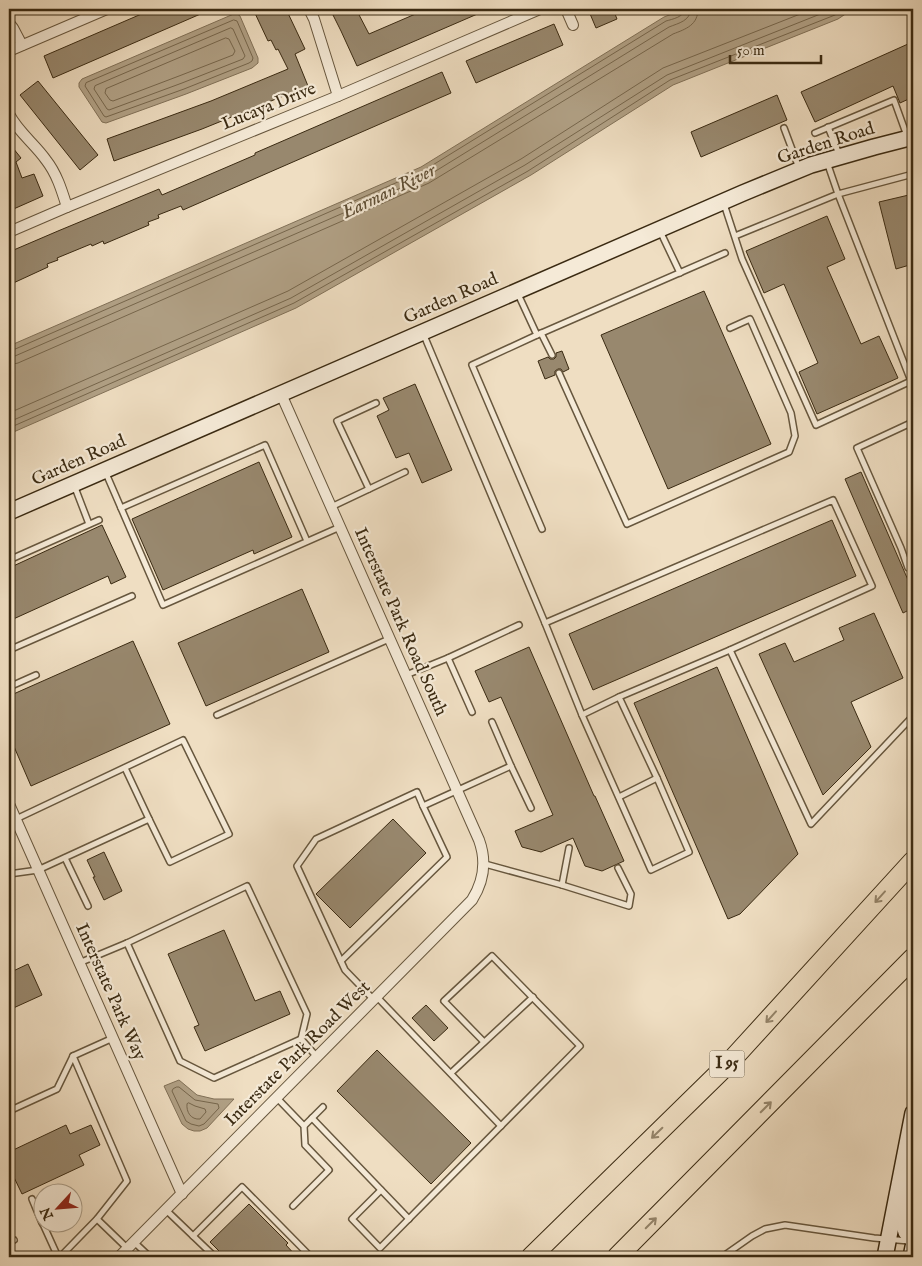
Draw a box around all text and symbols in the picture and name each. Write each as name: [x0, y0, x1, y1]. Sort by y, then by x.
scale bar: [730, 32, 821, 64]
text: 50 m: [737, 41, 765, 60]
street label: Lucaya Drive: [218, 78, 320, 136]
street label: Garden Road: [775, 117, 878, 171]
water label: Earman River: [337, 158, 441, 225]
street label: Garden Road: [400, 268, 502, 330]
street label: Garden Road: [28, 430, 130, 492]
street label: Interstate Park Road South: [348, 524, 452, 720]
one-way arrow: [874, 891, 886, 904]
street label: Interstate Park Way: [69, 920, 151, 1064]
street label: Interstate Park Road West: [220, 976, 376, 1132]
one-way arrow: [765, 1011, 777, 1023]
road number: I 95: [710, 1050, 744, 1078]
one-way arrow: [760, 1101, 772, 1113]
one-way arrow: [651, 1127, 663, 1139]
north arrow: [32, 1184, 82, 1234]
text: N: [36, 1204, 58, 1224]
one-way arrow: [645, 1216, 657, 1229]

